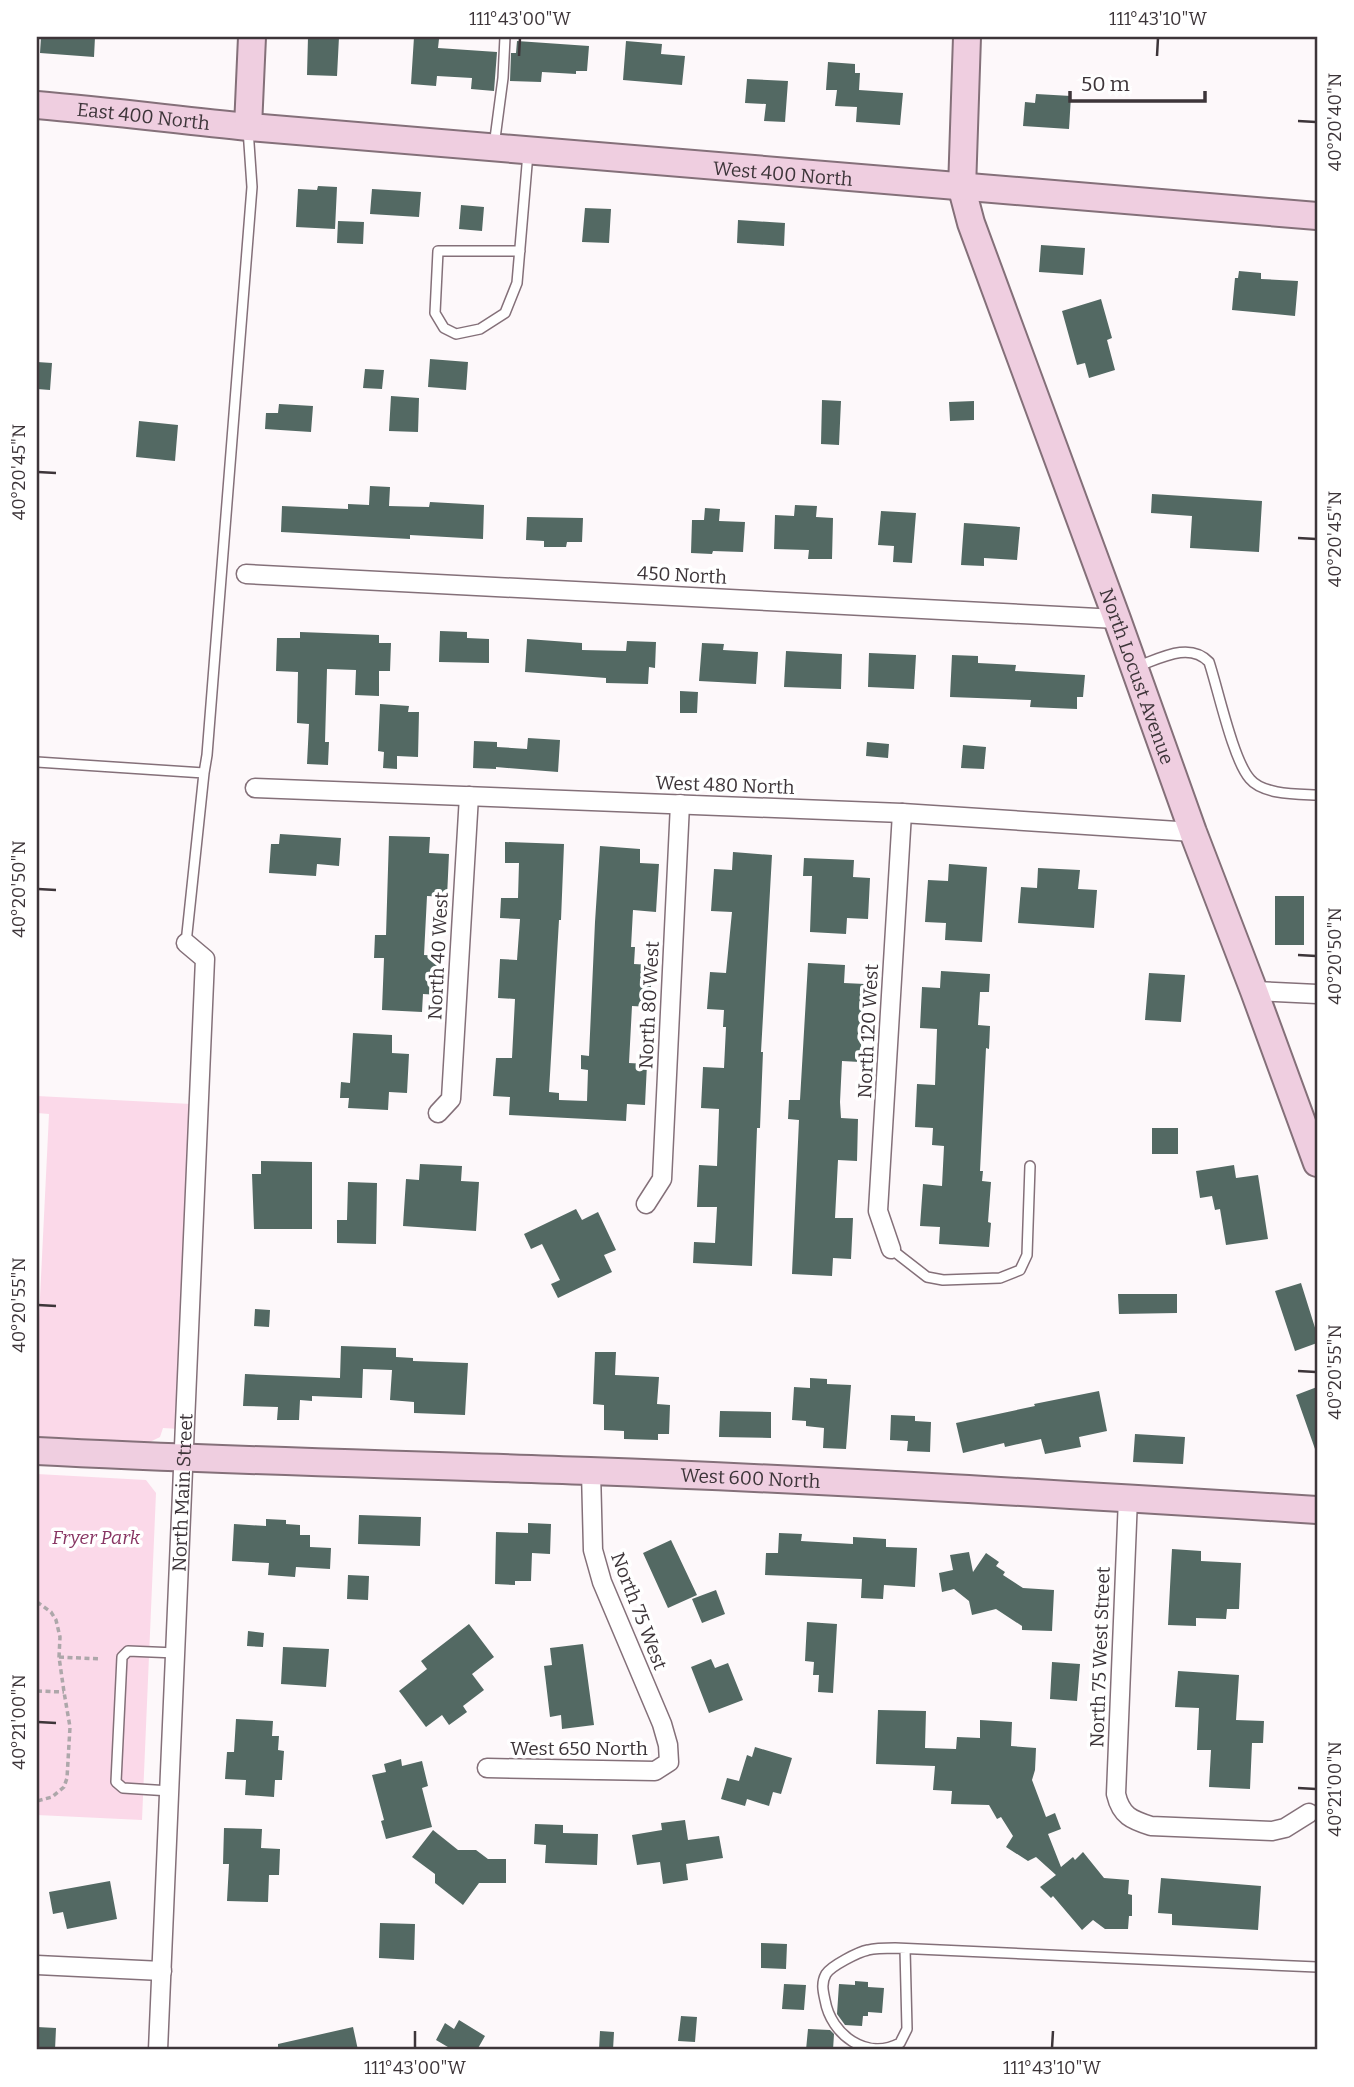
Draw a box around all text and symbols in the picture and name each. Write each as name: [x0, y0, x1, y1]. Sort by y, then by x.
text: 111°43'00"W: [469, 8, 572, 30]
text: 111°43'10"W: [1109, 8, 1207, 30]
scale bar: [1070, 60, 1205, 104]
text: 50 m: [1081, 71, 1130, 97]
text: 40°20'40"N: [1324, 73, 1346, 171]
street label: East 400 North: [76, 97, 211, 134]
street label: West 400 North: [712, 156, 854, 191]
text: 40°20'45"N: [8, 424, 30, 520]
text: 40°20'45"N: [1324, 491, 1346, 587]
street label: 450 North: [637, 561, 728, 589]
street label: North Locust Avenue: [1095, 585, 1179, 767]
street label: West 480 North: [655, 771, 795, 799]
text: 40°20'50"N: [8, 840, 30, 938]
street label: North 40 West: [423, 891, 453, 1020]
text: 40°20'50"N: [1324, 907, 1346, 1005]
street label: North 80 West: [634, 940, 664, 1070]
street label: North 120 West: [853, 963, 883, 1099]
text: 40°20'55"N: [8, 1257, 30, 1353]
text: 40°20'55"N: [1324, 1324, 1346, 1420]
street label: North Main Street: [167, 1413, 197, 1572]
street label: West 600 North: [680, 1463, 821, 1493]
park label: Fryer Park: [52, 1526, 141, 1549]
street label: North 75 West: [606, 1549, 672, 1673]
street label: North 75 West Street: [1085, 1566, 1115, 1748]
text: 40°21'00"N: [8, 1674, 30, 1770]
street label: West 650 North: [510, 1737, 648, 1760]
text: 40°21'00"N: [1324, 1741, 1346, 1837]
text: 111°43'00"W: [364, 2057, 467, 2079]
text: 111°43'10"W: [1003, 2057, 1101, 2079]

